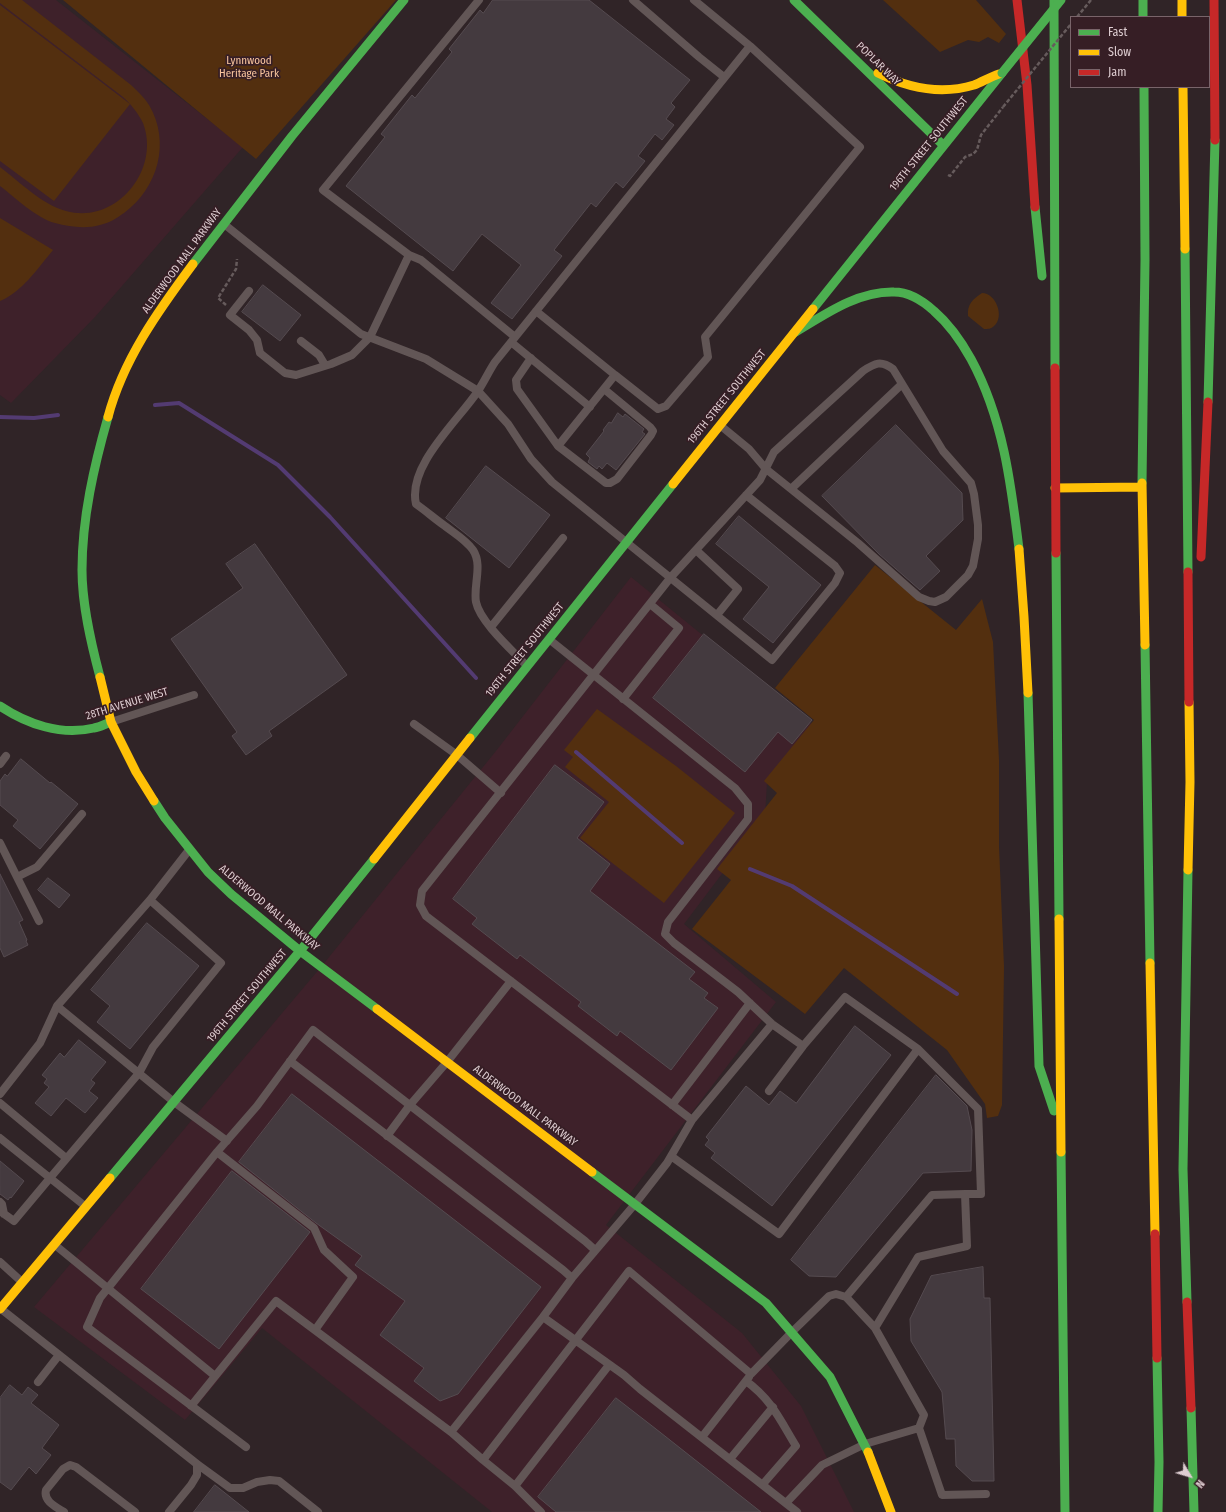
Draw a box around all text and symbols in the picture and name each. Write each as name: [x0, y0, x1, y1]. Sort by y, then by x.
legend: [1070, 16, 1210, 88]
text: Fast: [1108, 25, 1127, 39]
street label: POPLAR WAY: [853, 40, 903, 88]
text: Slow: [1108, 45, 1131, 59]
park label: Lynnwood Heritage Park: [219, 54, 279, 80]
text: Jam: [1108, 65, 1126, 79]
street label: 196TH STREET SOUTHWEST: [887, 94, 971, 194]
street label: ALDERWOOD MALL PARKWAY: [139, 206, 225, 316]
street label: 196TH STREET SOUTHWEST: [685, 347, 769, 447]
street label: 196TH STREET SOUTHWEST: [483, 600, 567, 700]
street label: 28TH AVENUE WEST: [84, 685, 170, 723]
street label: ALDERWOOD MALL PARKWAY: [216, 862, 322, 954]
street label: 196TH STREET SOUTHWEST: [204, 947, 290, 1045]
street label: ALDERWOOD MALL PARKWAY: [470, 1063, 580, 1149]
north arrow: [1170, 1456, 1210, 1496]
text: N: [1193, 1477, 1207, 1490]

